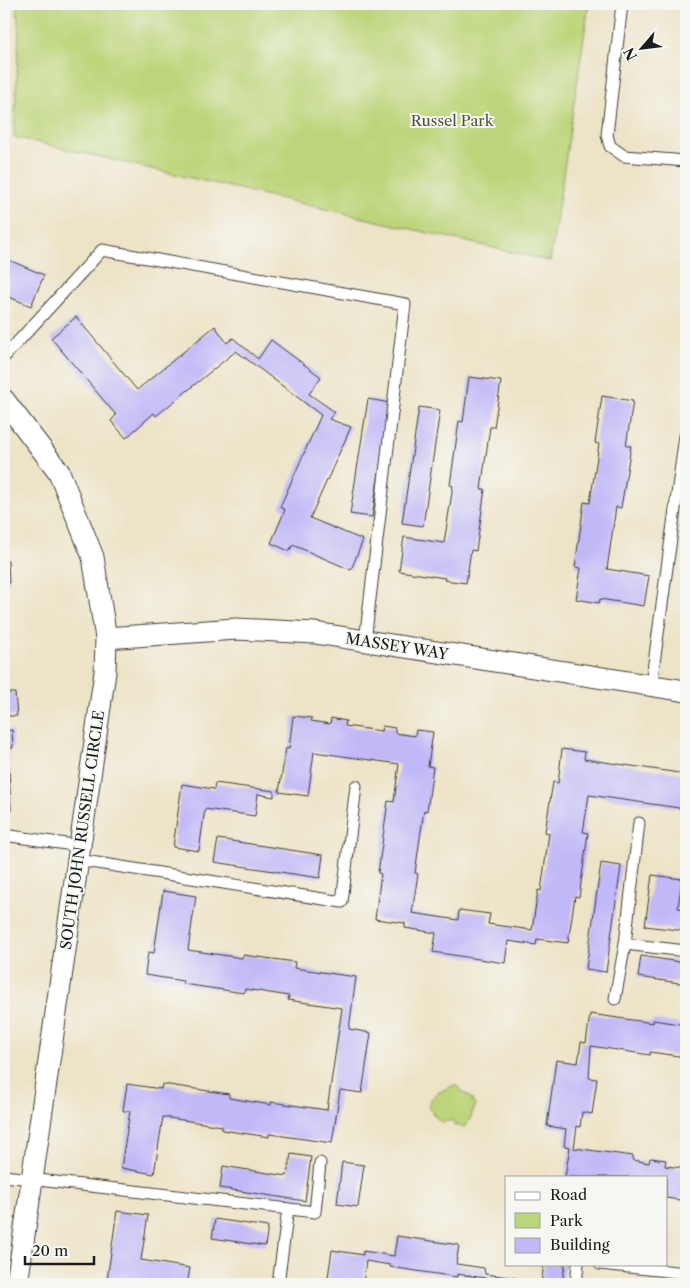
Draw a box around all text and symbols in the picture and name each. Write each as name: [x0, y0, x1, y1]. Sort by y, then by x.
north arrow: [618, 22, 668, 72]
text: N: [620, 45, 641, 64]
park label: Russel Park: [411, 111, 495, 130]
street label: MASSEY WAY: [344, 628, 450, 664]
street label: SOUTH JOHN RUSSELL CIRCLE: [56, 709, 108, 951]
legend: [505, 1176, 668, 1266]
text: Road: [550, 1185, 587, 1204]
text: Park: [550, 1211, 584, 1230]
scale bar: [25, 1233, 94, 1265]
text: Building: [550, 1235, 610, 1254]
text: 20 m: [32, 1241, 68, 1260]

